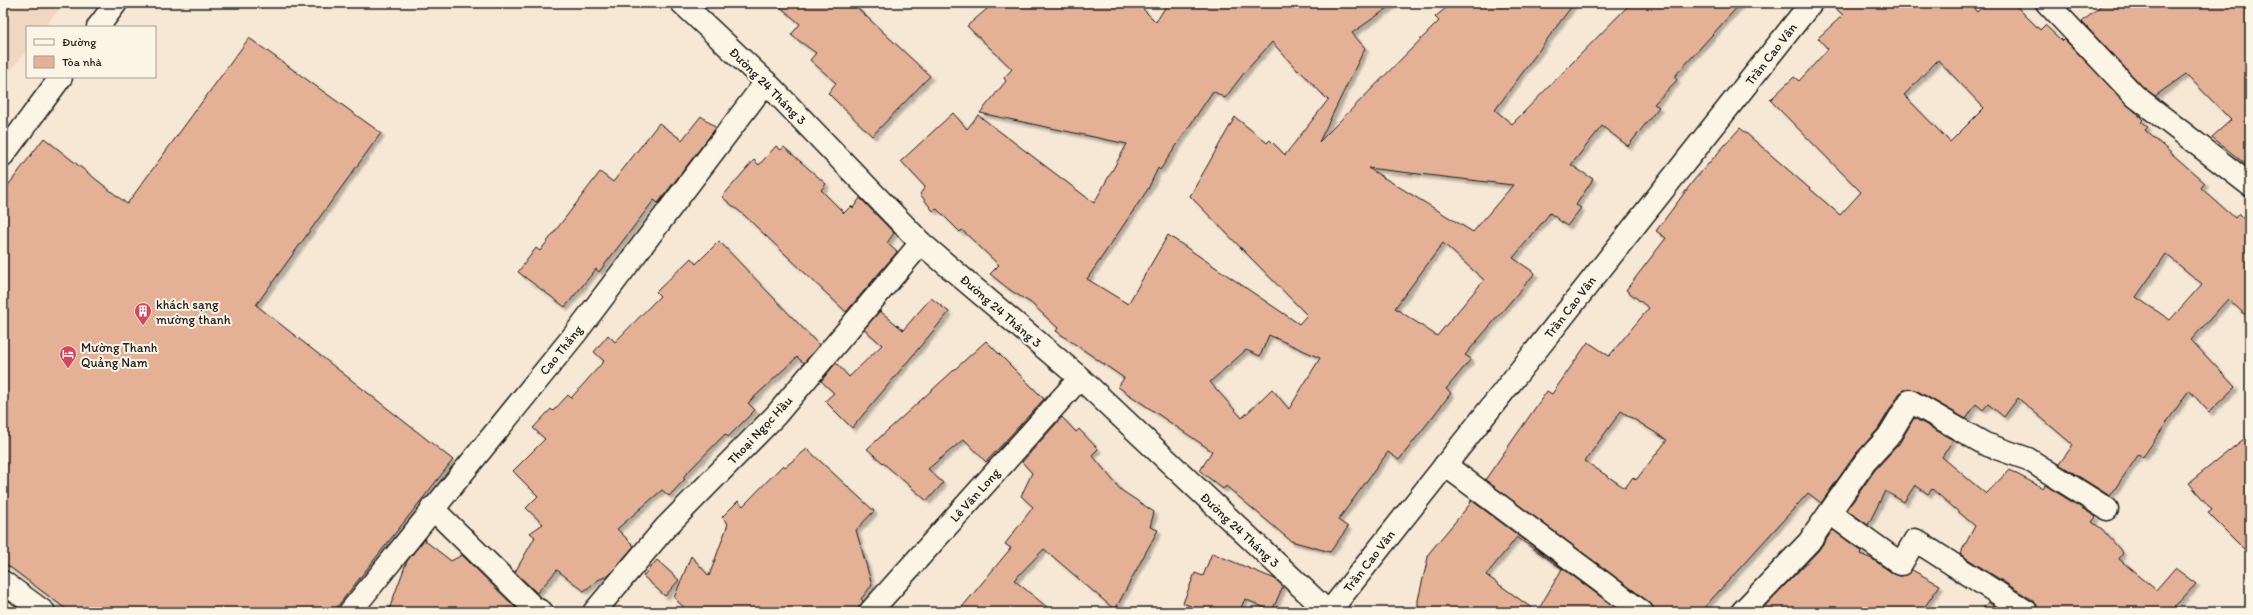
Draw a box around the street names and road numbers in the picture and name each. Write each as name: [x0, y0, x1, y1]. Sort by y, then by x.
street label: Trần Cao Vân: [1742, 19, 1800, 88]
street label: Đường 24 Tháng 3: [726, 44, 810, 128]
street label: Đường 24 Tháng 3: [957, 272, 1045, 350]
street label: Trần Cao Vân: [1541, 272, 1599, 341]
street label: Cao Thắng: [536, 322, 586, 378]
street label: Thoại Ngọc Hầu: [725, 393, 795, 467]
street label: Lê Văn Long: [947, 465, 1003, 525]
street label: Đường 24 Tháng 3: [1197, 490, 1283, 570]
street label: Trần Cao Vân: [1340, 526, 1398, 595]

